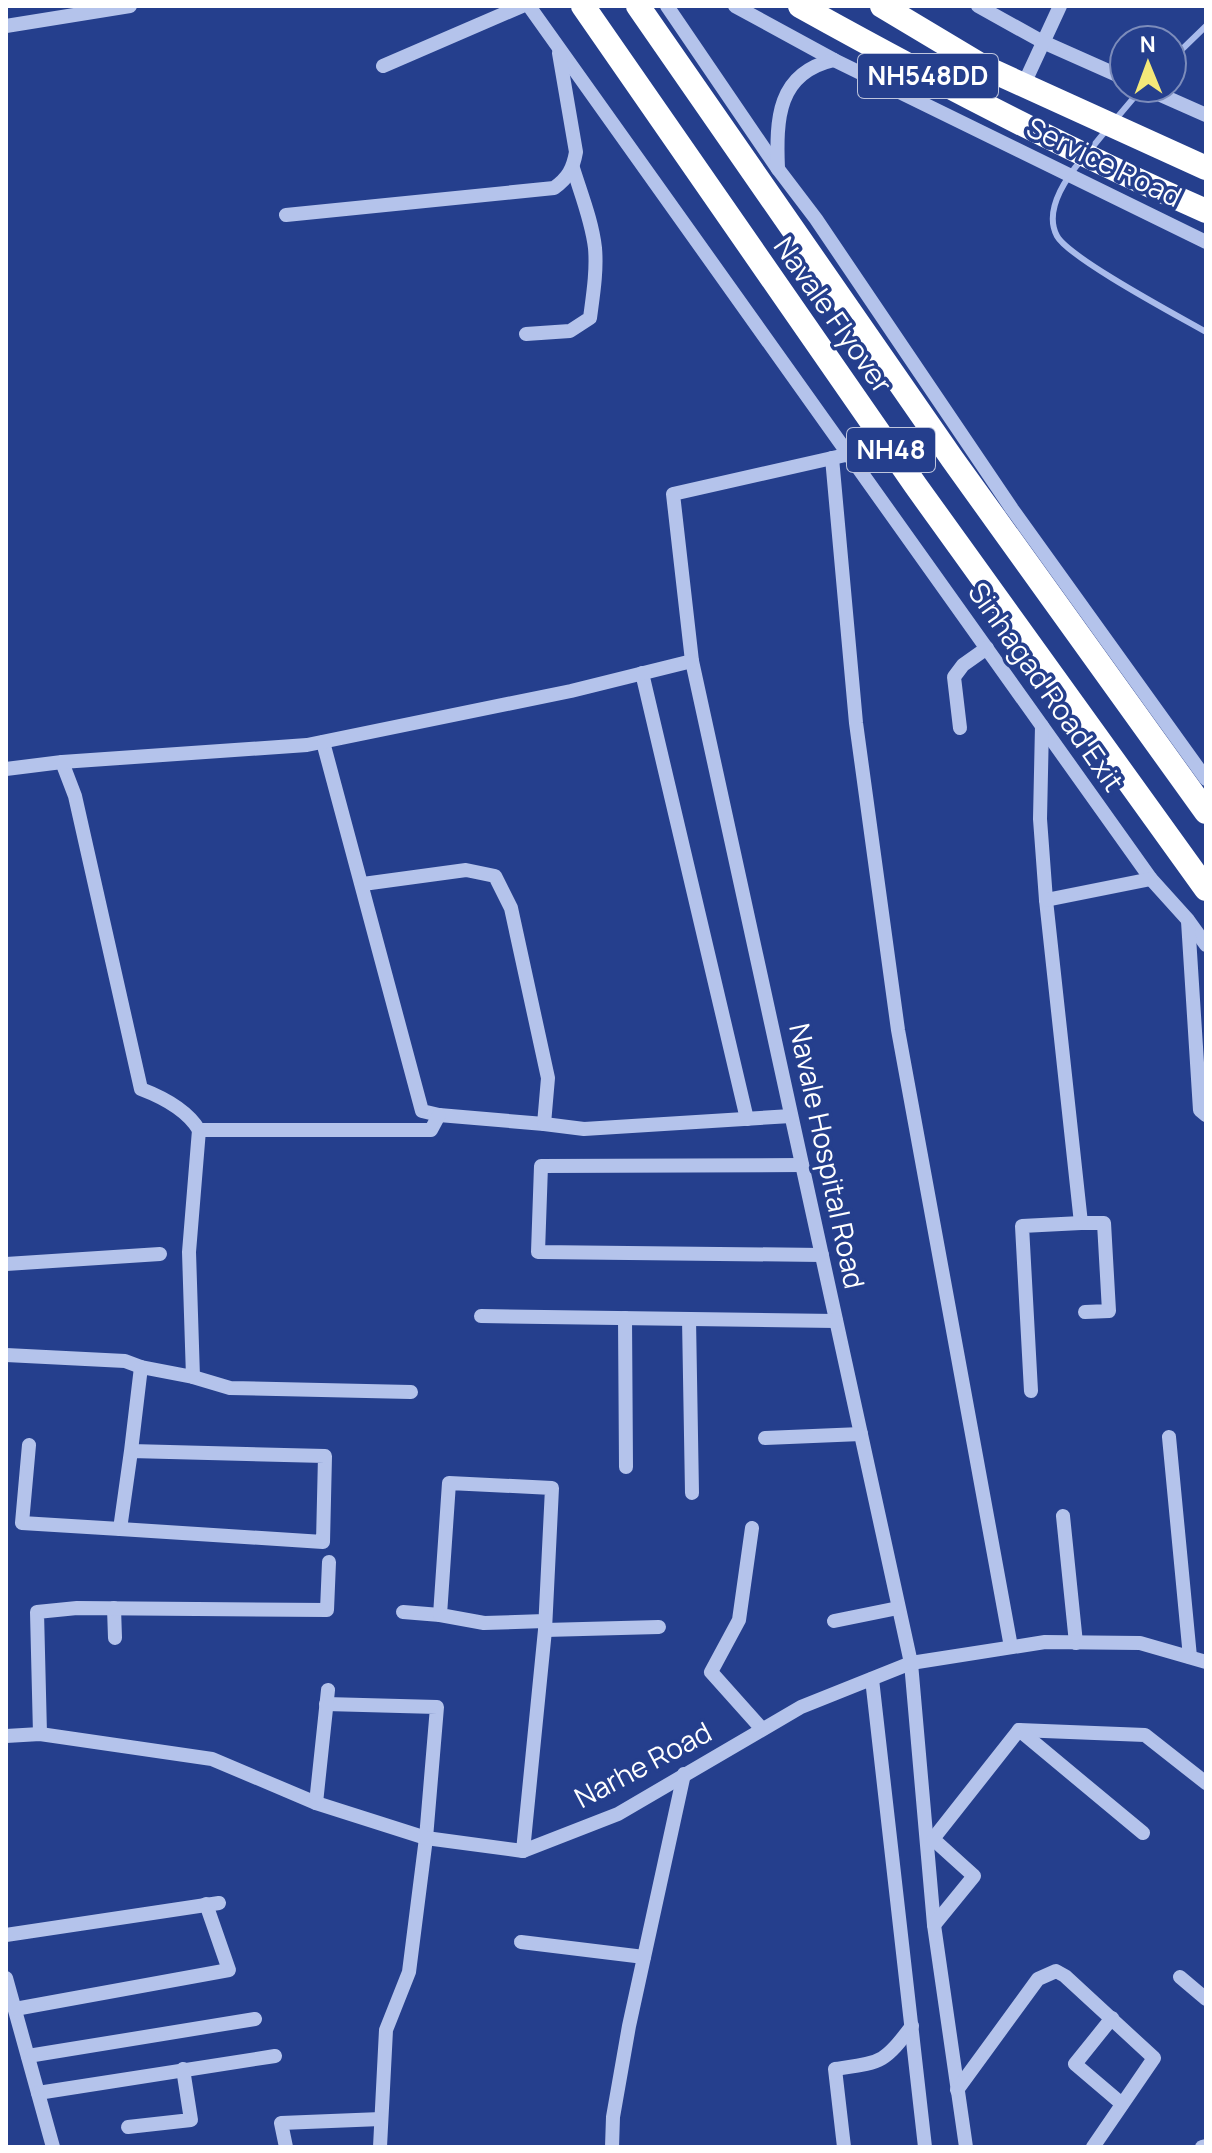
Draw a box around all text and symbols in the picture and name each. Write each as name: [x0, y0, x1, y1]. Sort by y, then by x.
north arrow: [1108, 24, 1188, 104]
text: N: [1139, 29, 1156, 59]
road number: NH548DD: [858, 54, 998, 98]
street label: Service Road: [1021, 107, 1188, 215]
street label: Navale Flyover: [766, 229, 902, 400]
road number: NH48: [847, 428, 935, 472]
street label: Sinhagad Road Exit: [960, 574, 1133, 799]
street label: Navale Hospital Road: [781, 1020, 875, 1292]
street label: Narhe Road: [567, 1712, 718, 1816]

